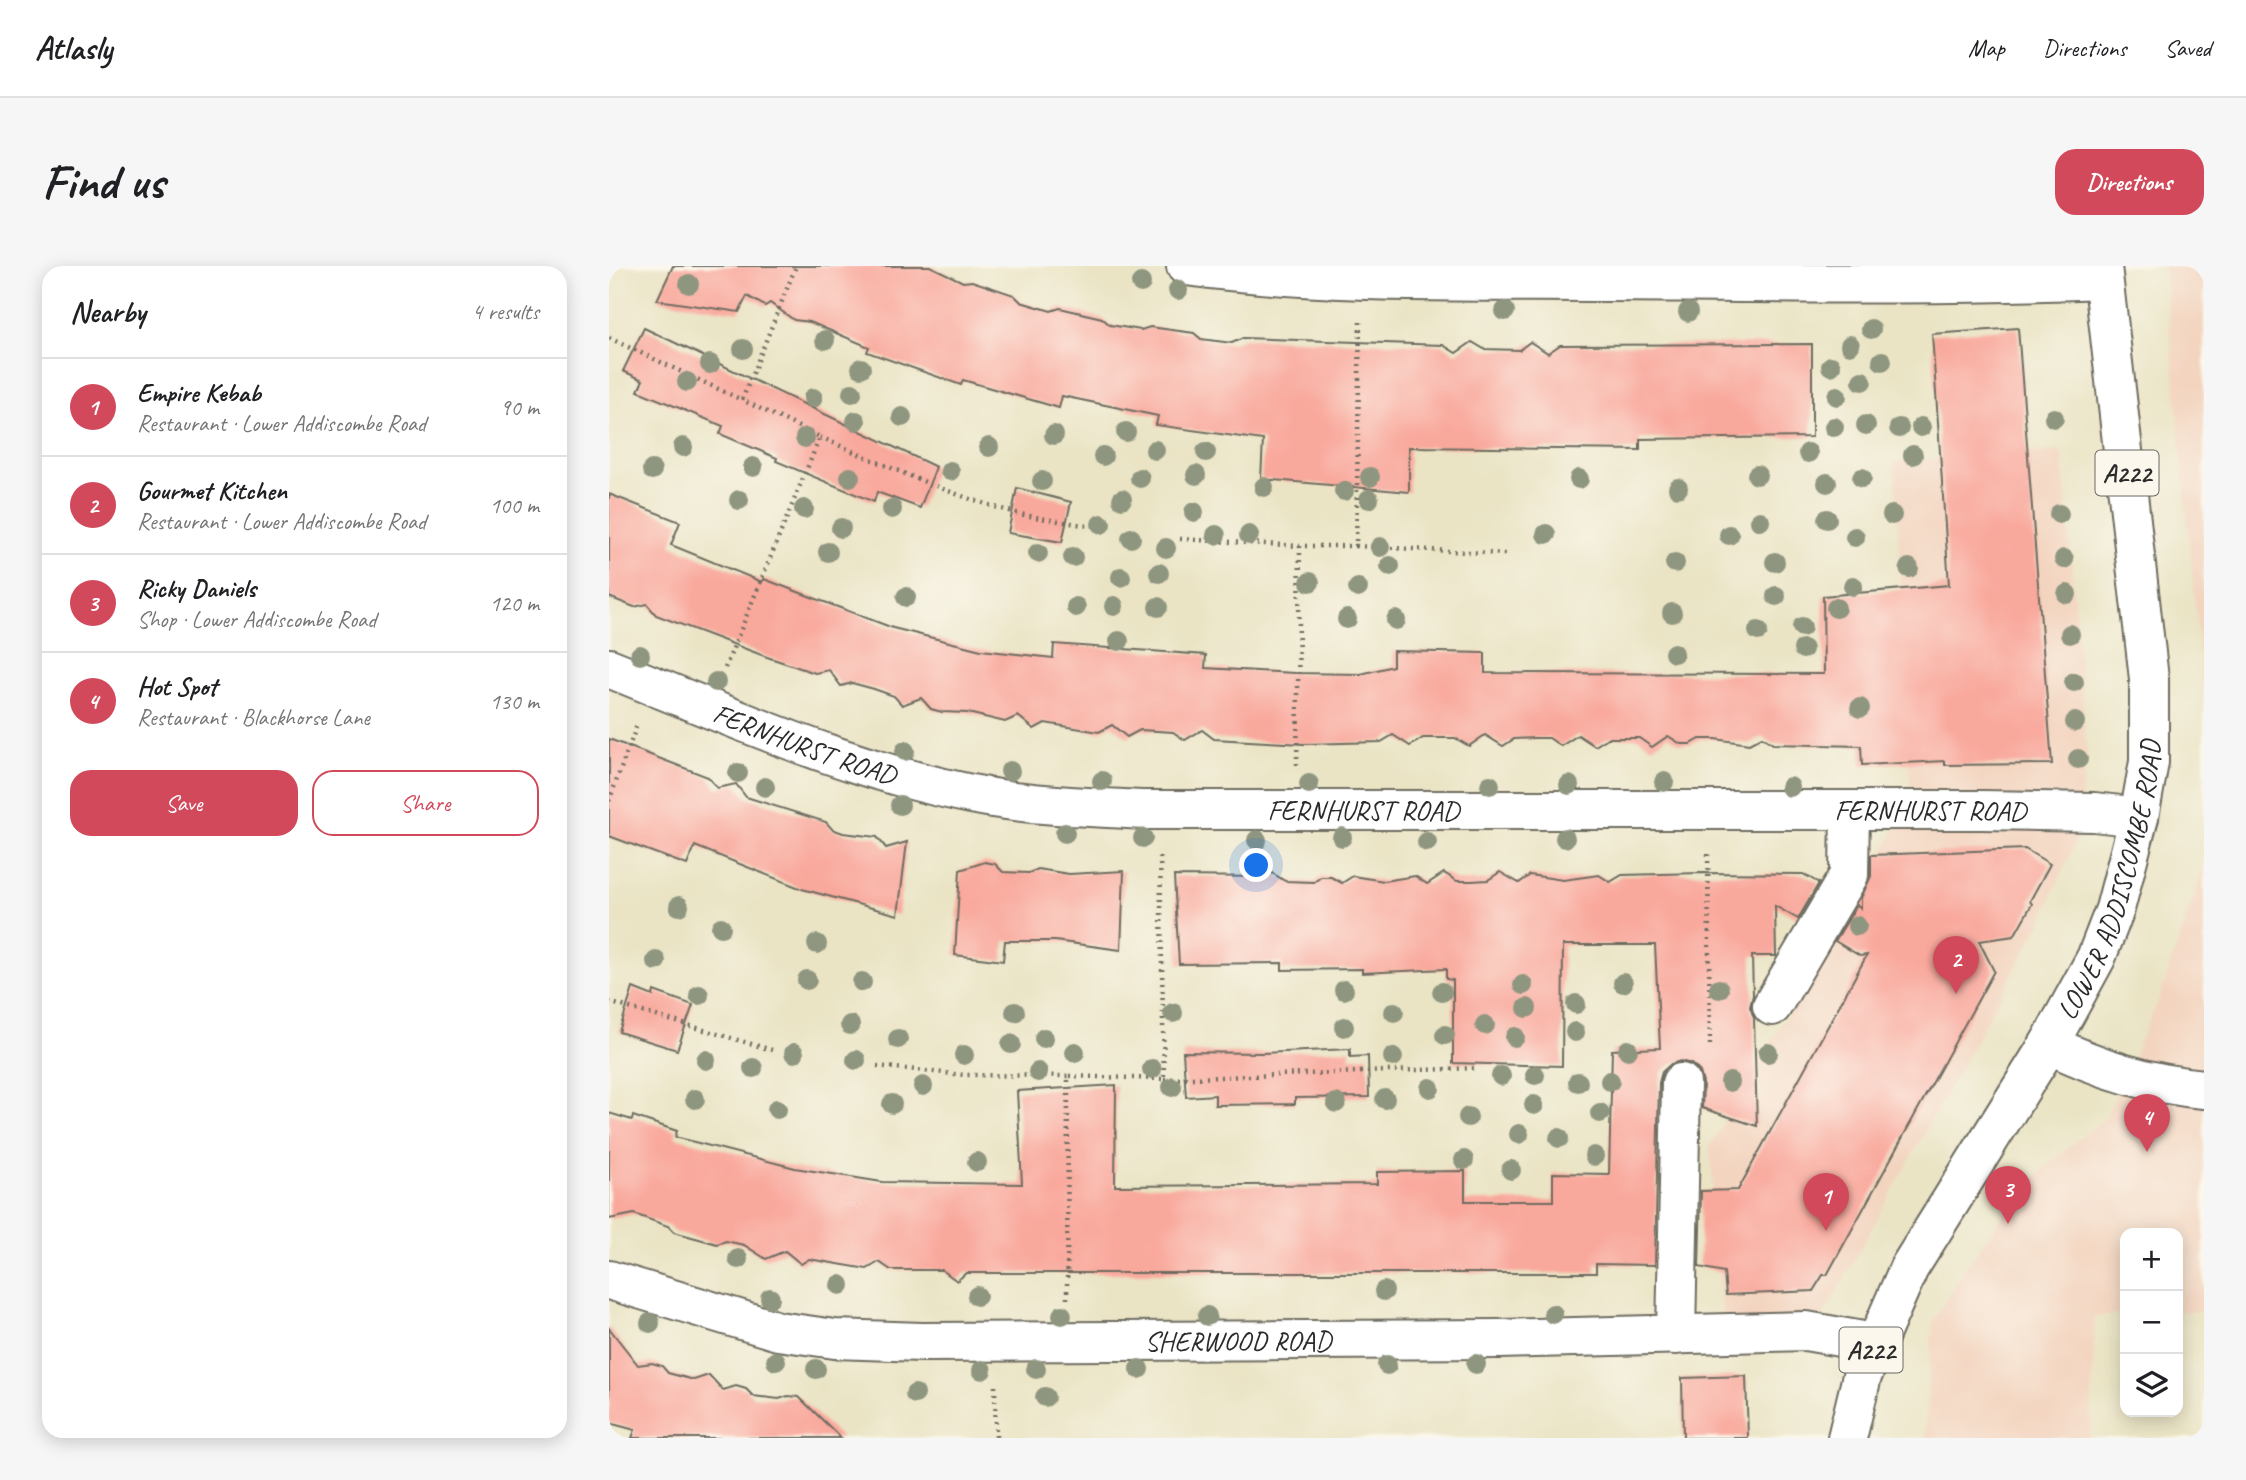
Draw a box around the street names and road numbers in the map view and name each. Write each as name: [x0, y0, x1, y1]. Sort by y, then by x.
road number: A222: [2095, 450, 2159, 496]
street label: FERNHURST ROAD: [708, 695, 903, 793]
street label: LOWER ADDISCOMBE ROAD: [2049, 738, 2168, 1025]
street label: FERNHURST ROAD: [1268, 793, 1462, 828]
street label: FERNHURST ROAD: [1835, 793, 2029, 829]
street label: SHERWOOD ROAD: [1145, 1323, 1334, 1359]
road number: A222: [1839, 1328, 1903, 1372]

